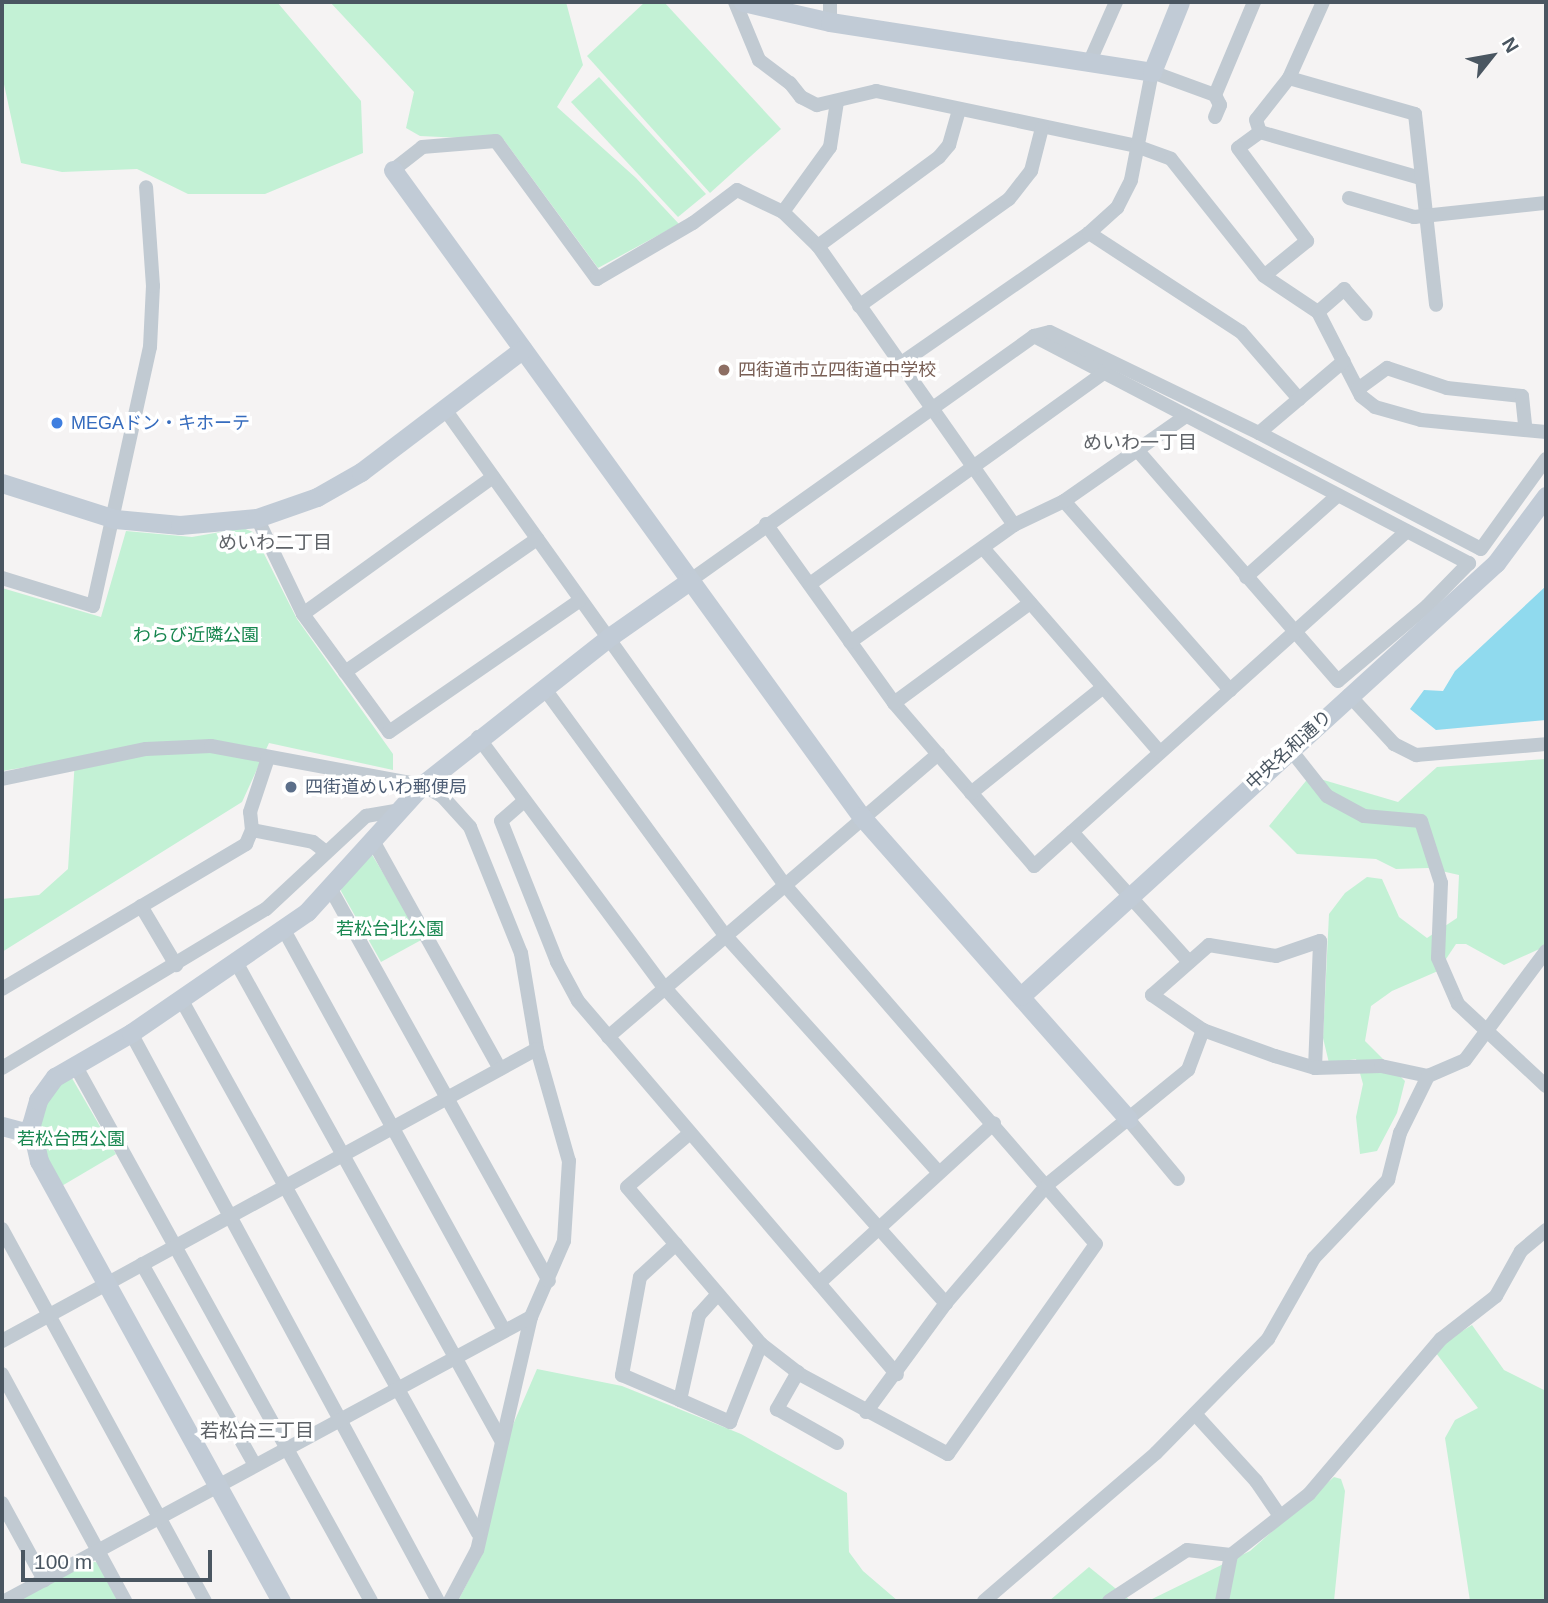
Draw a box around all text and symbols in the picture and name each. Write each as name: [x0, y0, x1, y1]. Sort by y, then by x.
north arrow: [1457, 21, 1527, 91]
text: N: [1498, 34, 1523, 56]
place label: 四街道市立四街道中学校: [738, 359, 936, 381]
marker: 四街道市立四街道中学校: [716, 362, 732, 378]
place label: MEGAドン・キホーテ: [71, 412, 250, 434]
marker: MEGAドン・キホーテ: [49, 415, 65, 431]
district label: めいわ一丁目: [1083, 432, 1197, 454]
district label: めいわ二丁目: [218, 532, 332, 554]
park label: わらび近隣公園: [133, 624, 259, 646]
street label: 中央名和通り: [1242, 706, 1336, 794]
place label: 四街道めいわ郵便局: [305, 776, 467, 798]
marker: 四街道めいわ郵便局: [283, 779, 299, 795]
park label: 若松台北公園: [336, 918, 444, 940]
park label: 若松台西公園: [17, 1128, 125, 1150]
district label: 若松台三丁目: [200, 1420, 314, 1442]
scale bar: [24, 1536, 215, 1580]
text: 100 m: [34, 1550, 92, 1573]

